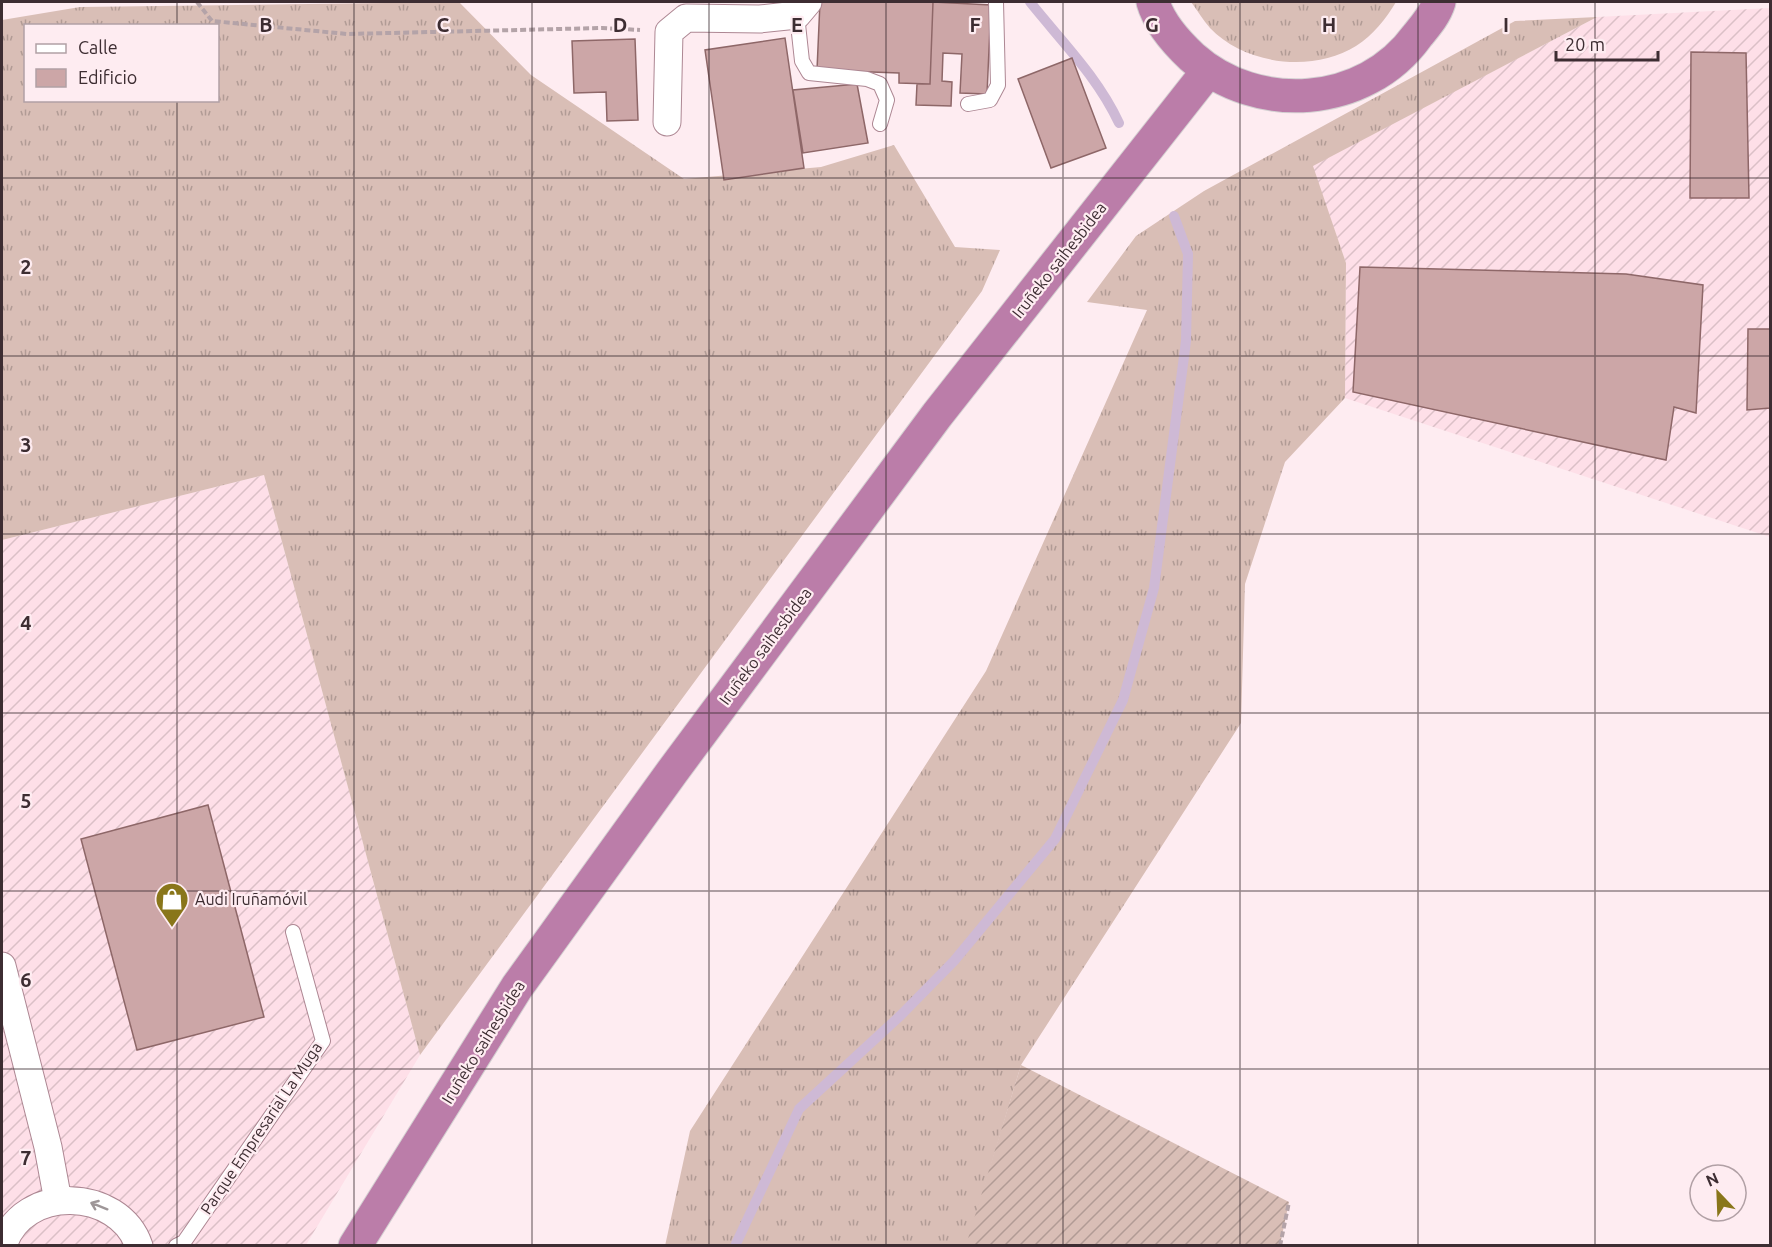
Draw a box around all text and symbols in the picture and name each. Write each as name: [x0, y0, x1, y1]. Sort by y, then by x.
text: B: [259, 13, 273, 36]
text: C: [437, 13, 450, 36]
text: D: [613, 13, 627, 36]
text: E: [791, 13, 803, 36]
text: F: [969, 13, 981, 36]
text: G: [1145, 13, 1159, 36]
text: H: [1322, 13, 1336, 36]
text: I: [1503, 13, 1509, 36]
legend: [24, 24, 219, 102]
scale bar: [1556, 24, 1658, 62]
text: 20 m: [1565, 34, 1605, 54]
text: Calle: [78, 37, 118, 57]
text: Edificio: [78, 67, 137, 87]
street label: Iruñeko saihesbidea: [1008, 199, 1110, 321]
text: 2: [20, 255, 32, 278]
text: 3: [20, 433, 32, 456]
street label: Iruñeko saihesbidea: [715, 584, 815, 708]
text: 4: [20, 611, 32, 634]
text: 5: [20, 789, 32, 812]
shop icon: Audi Iruñamóvil: [154, 881, 190, 928]
place label: Audi Iruñamóvil: [195, 890, 307, 908]
text: 6: [20, 968, 32, 991]
street label: Iruñeko saihesbidea: [438, 977, 528, 1107]
street label: Parque Empresarial La Muga: [197, 1039, 325, 1217]
text: 7: [20, 1146, 32, 1169]
north arrow: [1688, 1163, 1748, 1223]
text: N: [1703, 1169, 1721, 1190]
one-way arrow: [90, 1200, 108, 1211]

